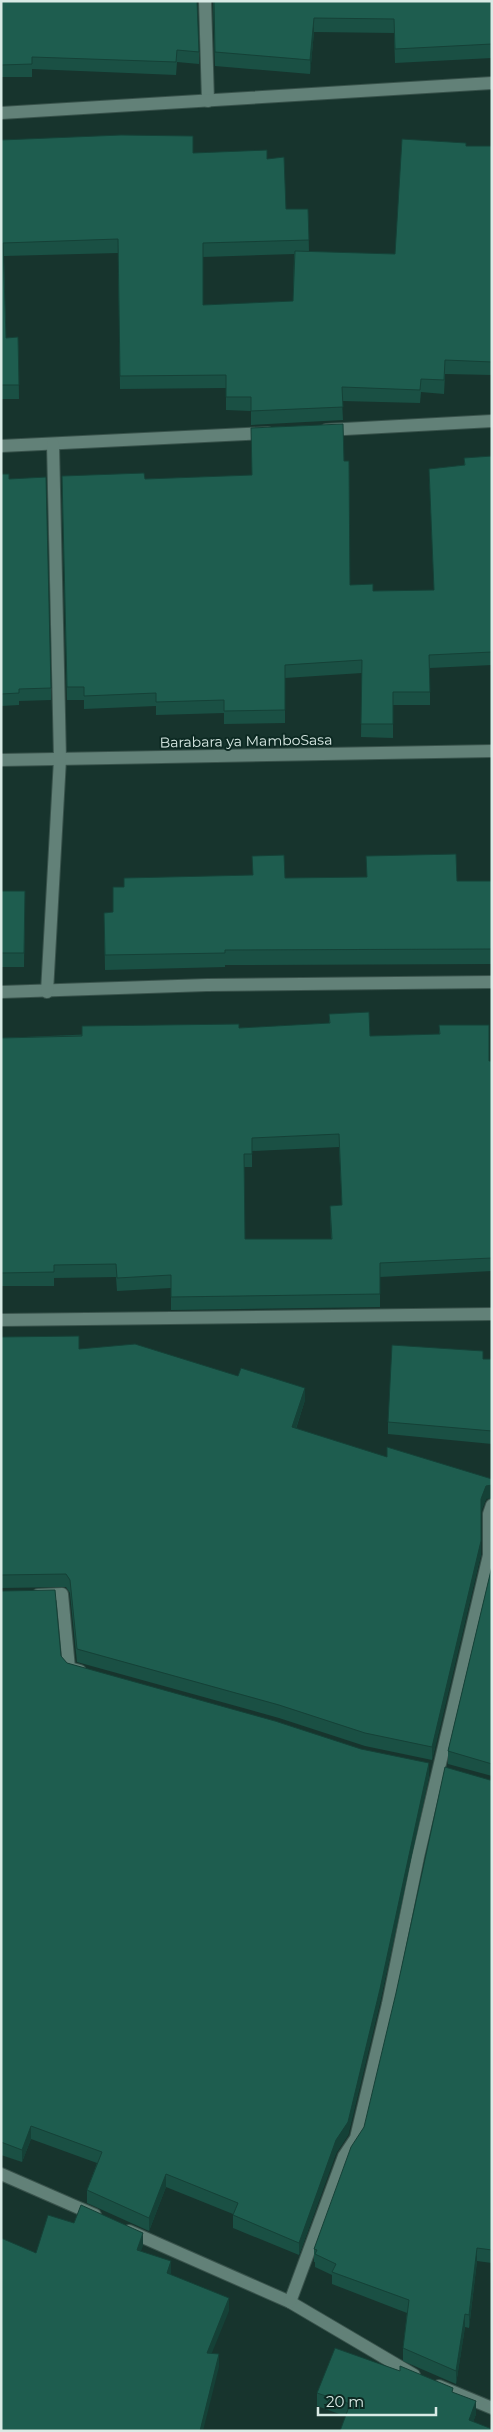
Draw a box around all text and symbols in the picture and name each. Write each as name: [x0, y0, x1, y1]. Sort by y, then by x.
street label: Barabara ya MamboSasa: [159, 730, 333, 752]
scale bar: [318, 2384, 436, 2416]
text: 20 m: [326, 2392, 364, 2411]

